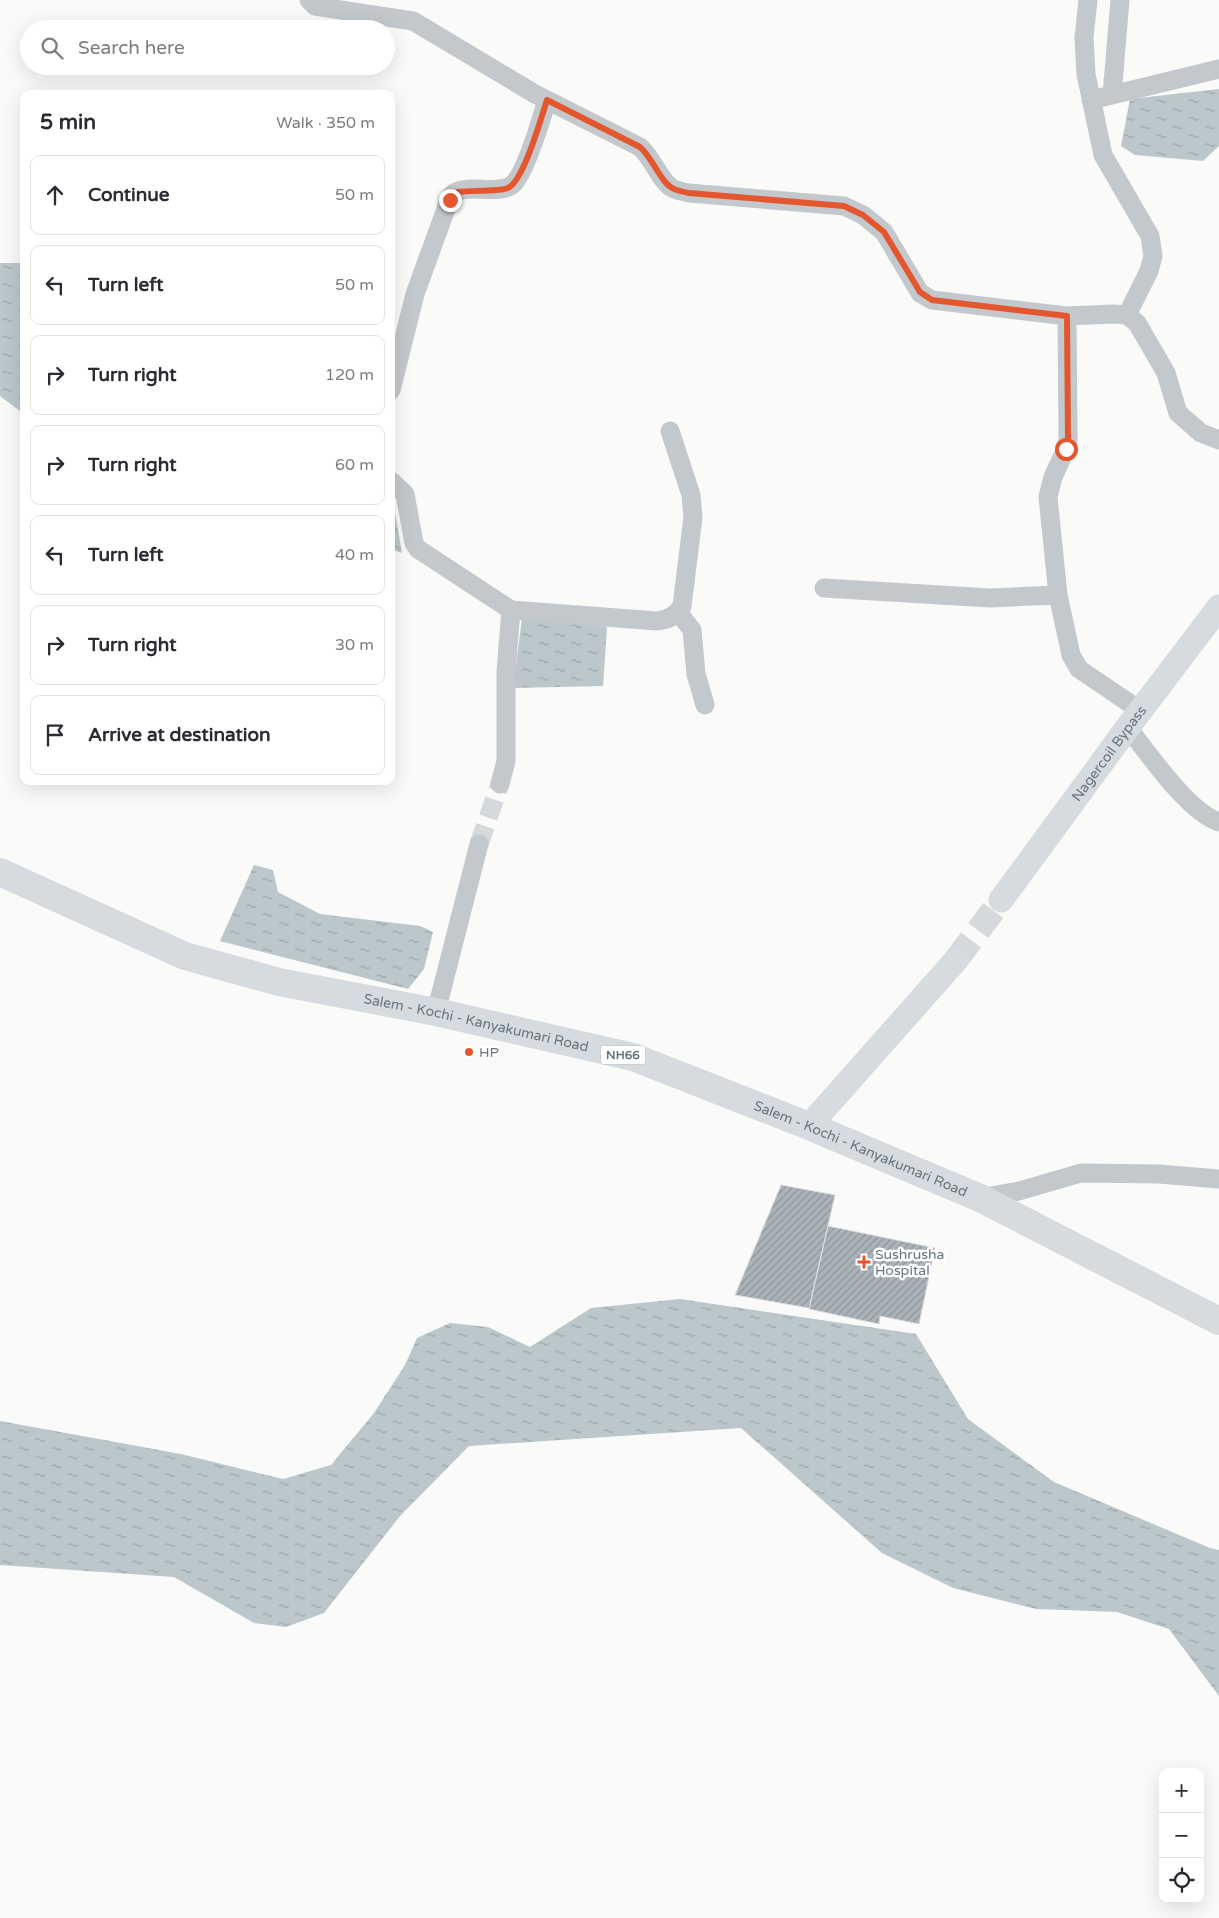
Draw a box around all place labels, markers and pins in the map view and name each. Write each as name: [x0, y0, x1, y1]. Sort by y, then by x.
place label: HP: [479, 1044, 499, 1061]
marker: HP: [463, 1046, 475, 1058]
place label: Sushrusha Hospital: [875, 1246, 944, 1279]
marker: Sushrusha Hospital: [857, 1255, 871, 1269]

